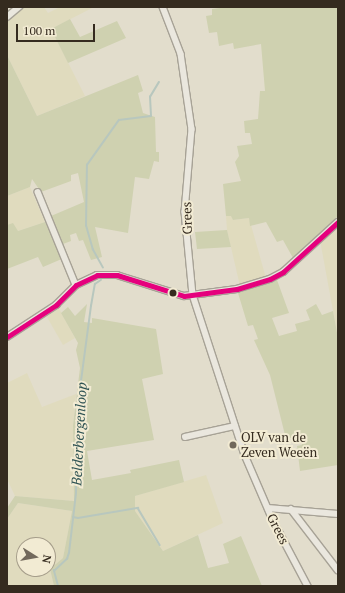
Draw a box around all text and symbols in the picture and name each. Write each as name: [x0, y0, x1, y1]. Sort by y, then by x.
scale bar: [18, 16, 97, 42]
text: 100 m: [23, 23, 55, 38]
street label: Grees: [179, 201, 195, 235]
unlabelled marker: [168, 288, 178, 298]
water label: Belderbergenloop: [68, 382, 90, 486]
place label: OLV van de Zeven Weeën: [241, 430, 317, 461]
marker: OLV van de Zeven Weeën: [228, 440, 238, 450]
street label: Grees: [264, 511, 292, 547]
north arrow: [16, 537, 56, 577]
text: N: [39, 554, 54, 565]

